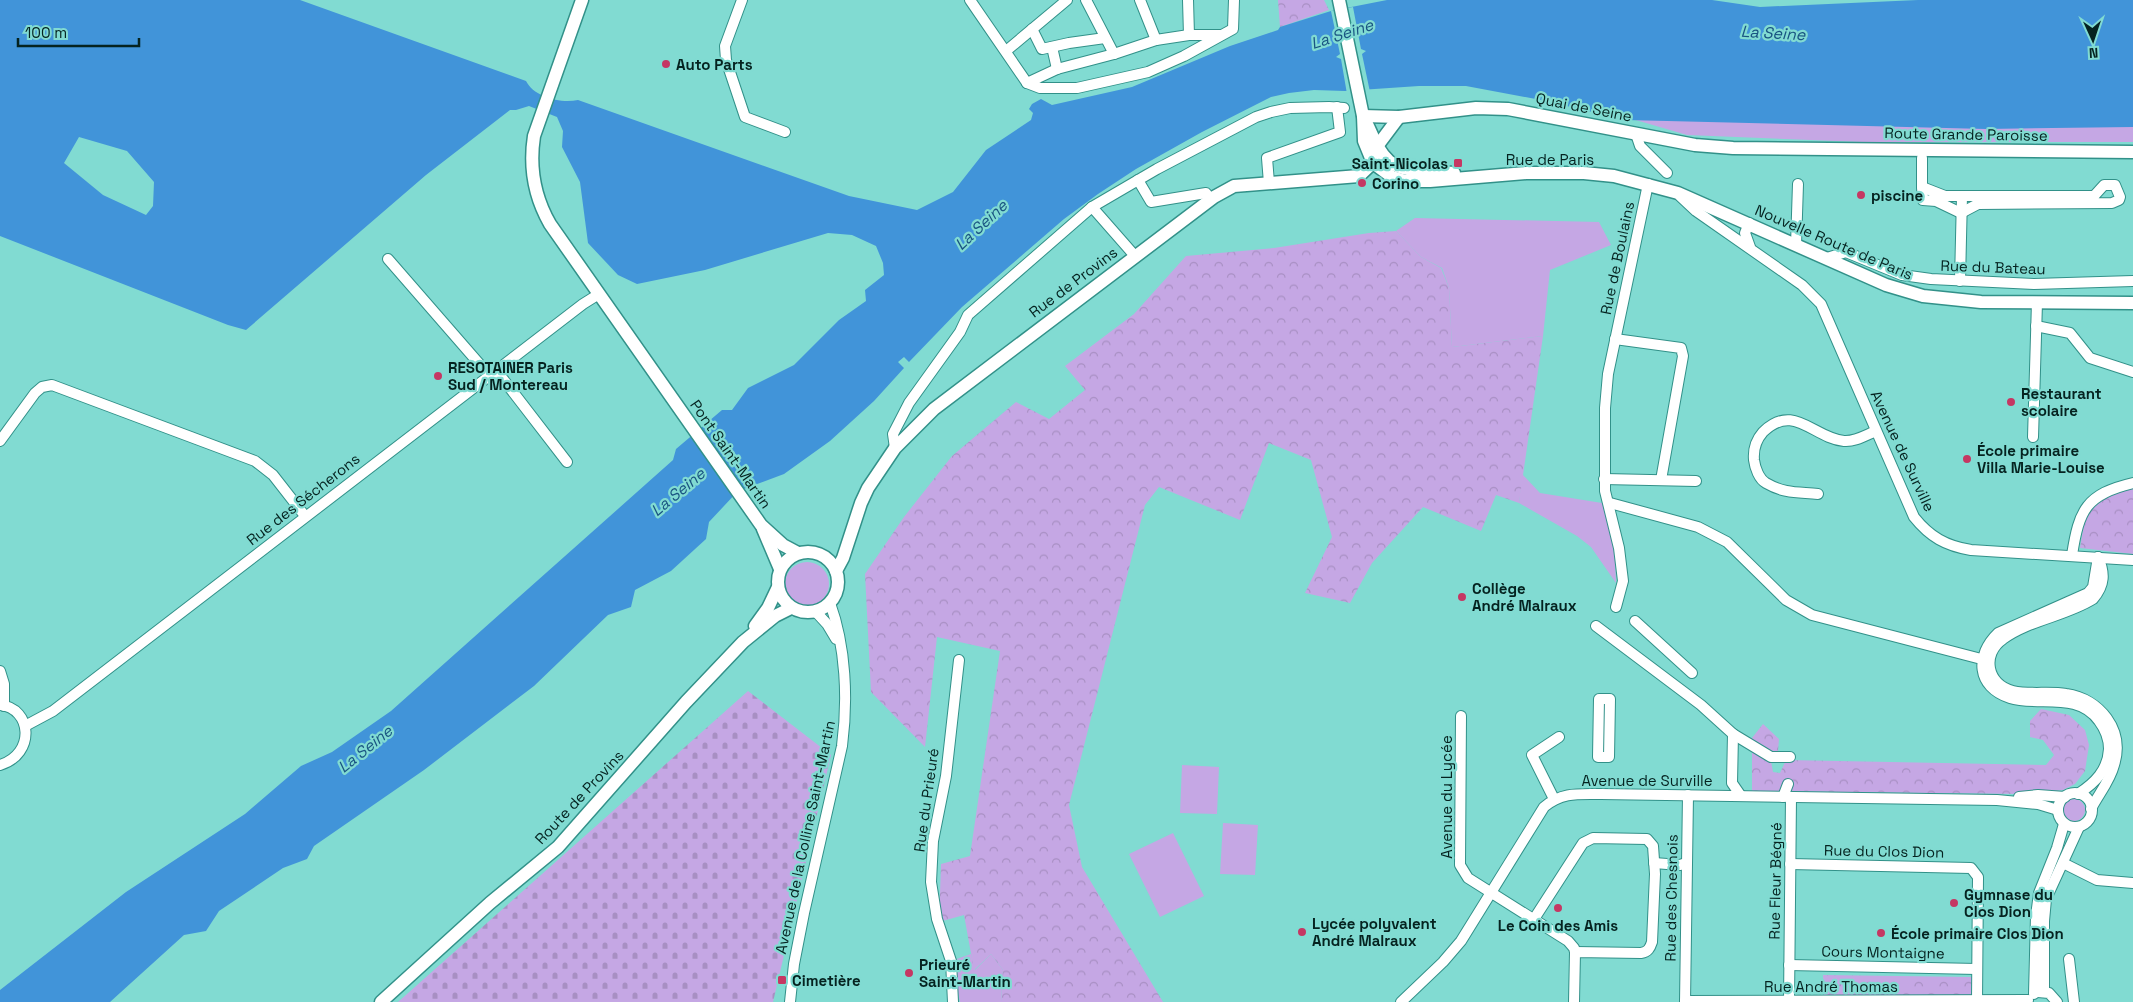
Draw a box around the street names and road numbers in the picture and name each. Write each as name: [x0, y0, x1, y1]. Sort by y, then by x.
street label: Quai de Seine: [1534, 88, 1634, 126]
street label: Route Grande Paroisse: [1884, 123, 2048, 145]
street label: Rue de Paris: [1506, 150, 1594, 169]
street label: Rue de Boulains: [1596, 200, 1638, 316]
street label: Nouvelle Route de Paris: [1752, 200, 1916, 284]
street label: Rue de Provins: [1025, 242, 1121, 321]
street label: Rue du Bateau: [1940, 256, 2046, 278]
street label: Avenue de Surville: [1867, 388, 1939, 515]
street label: Pont Saint-Martin: [686, 396, 776, 512]
street label: Rue des Sécherons: [243, 449, 364, 549]
street label: Avenue de la Colline Saint-Martin: [771, 719, 839, 955]
street label: Avenue du Lycée: [1437, 735, 1456, 859]
street label: Route de Provins: [530, 746, 628, 848]
street label: Rue du Prieuré: [909, 747, 943, 853]
street label: Avenue de Surville: [1581, 771, 1713, 790]
street label: Rue Fleur Bégné: [1764, 822, 1786, 940]
street label: Rue des Chesnois: [1660, 834, 1682, 962]
street label: Rue du Clos Dion: [1824, 840, 1944, 862]
street label: Cours Montaigne: [1821, 941, 1945, 963]
street label: Rue André Thomas: [1764, 977, 1898, 996]

